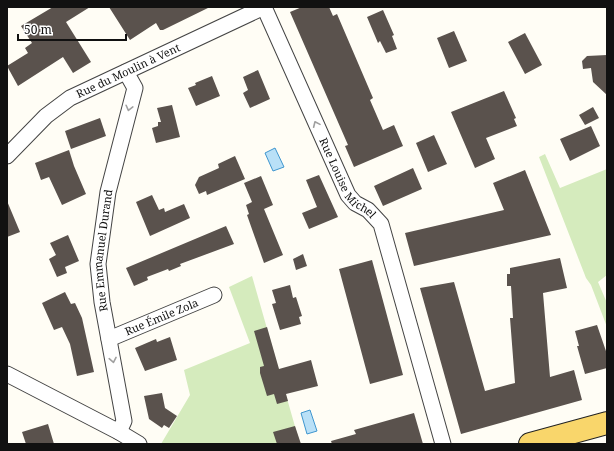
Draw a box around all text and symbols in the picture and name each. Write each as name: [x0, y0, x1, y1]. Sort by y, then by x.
scale bar: [18, 16, 126, 42]
text: 50 m: [24, 21, 52, 38]
street label: Rue du Moulin à Vent: [74, 39, 182, 101]
one-way arrow: [126, 105, 134, 111]
one-way arrow: [313, 120, 321, 128]
street label: Rue Louise Michel: [316, 135, 380, 222]
street label: Rue Emmanuel Durand: [90, 188, 115, 313]
street label: Rue Émile Zola: [122, 294, 200, 339]
one-way arrow: [108, 356, 116, 363]

